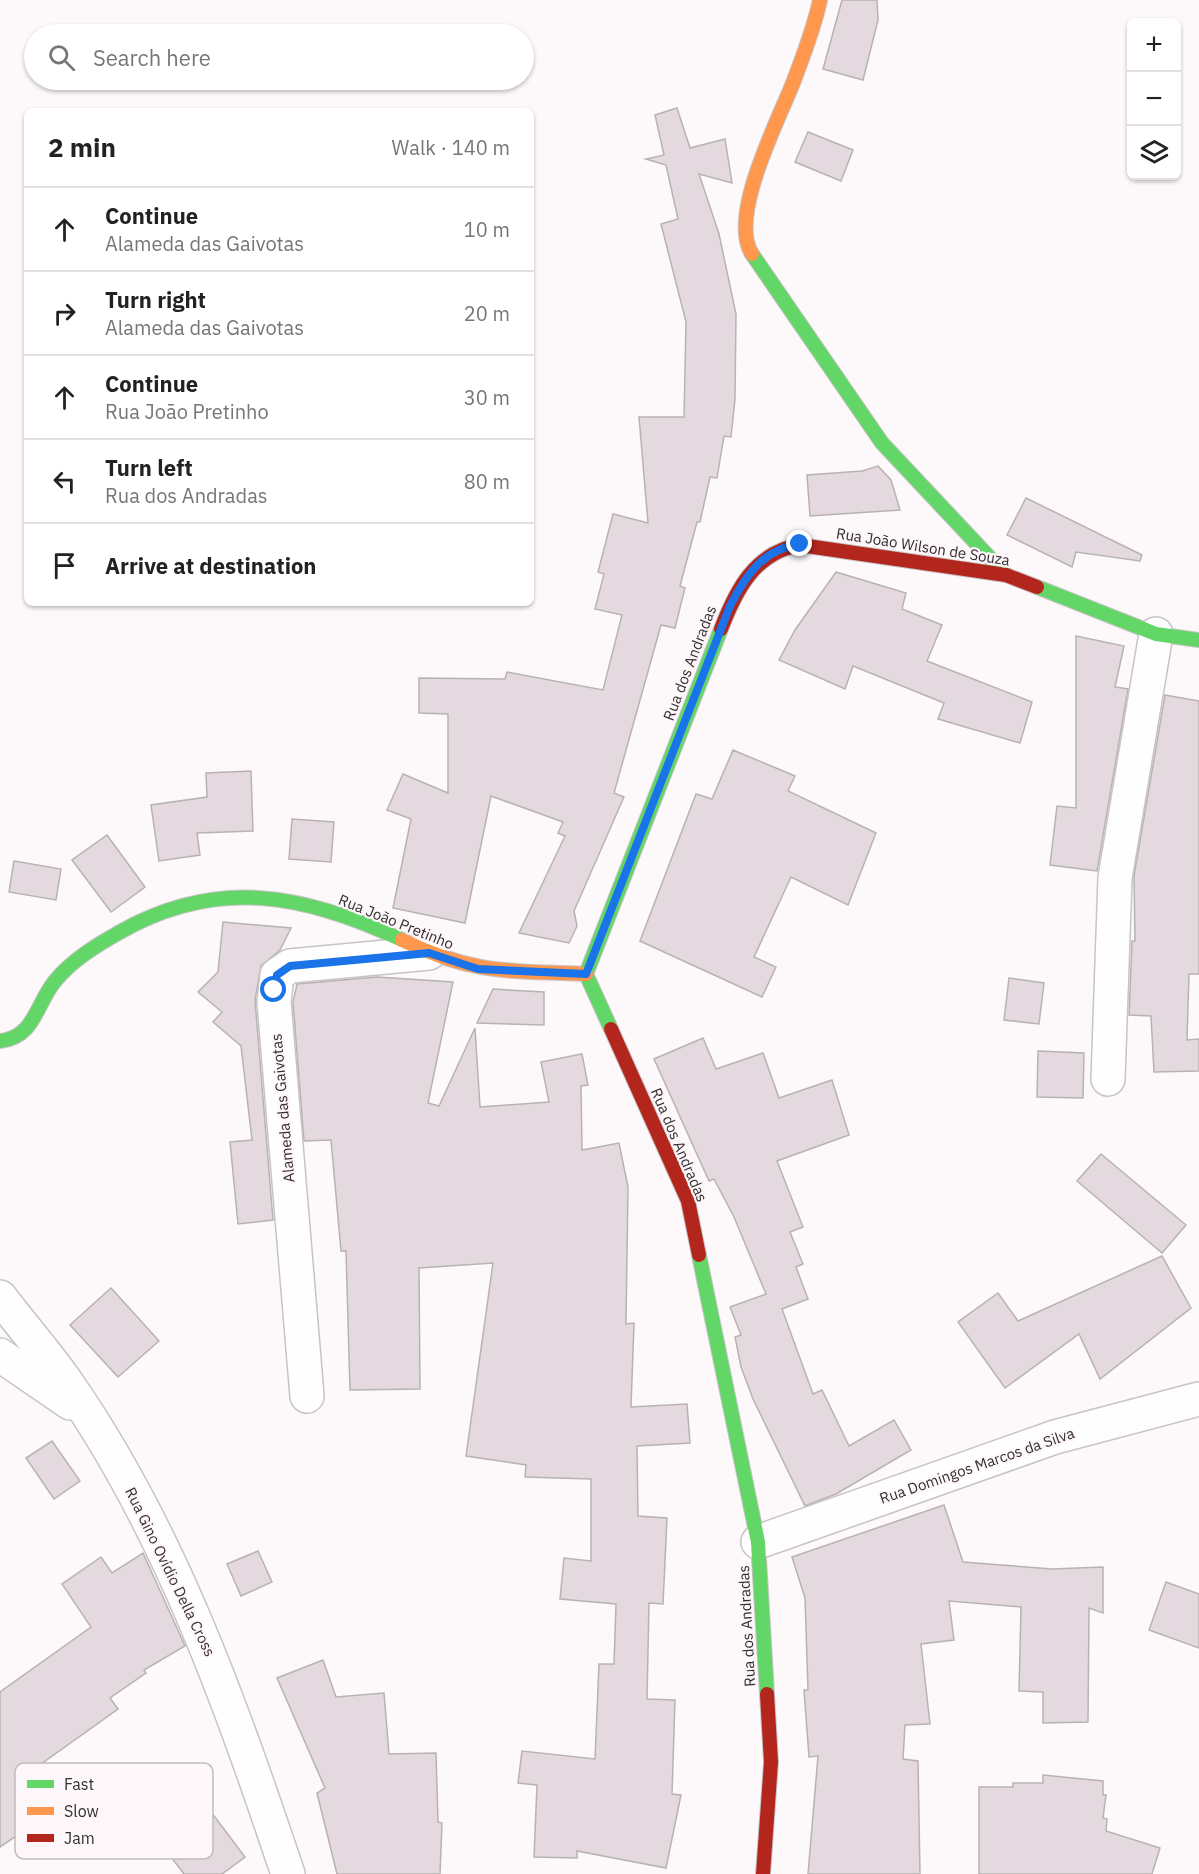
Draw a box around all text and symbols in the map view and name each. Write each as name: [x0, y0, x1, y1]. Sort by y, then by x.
map controls: [1127, 18, 1181, 180]
button: +: [1127, 18, 1181, 72]
search box: [24, 24, 534, 90]
icon: search: [45, 41, 78, 74]
text: Search here: [93, 43, 211, 72]
button: −: [1127, 72, 1181, 126]
button: layers: [1127, 126, 1181, 180]
text: 2 min: [48, 130, 116, 164]
text: Walk · 140 m: [392, 134, 510, 161]
text: Continue: [105, 201, 198, 230]
icon: ahead: [48, 213, 81, 246]
text: 10 m: [464, 216, 510, 243]
text: Alameda das Gaivotas: [105, 230, 304, 257]
text: Turn right: [105, 285, 206, 314]
icon: right: [48, 297, 81, 330]
text: 20 m: [464, 300, 510, 327]
text: Alameda das Gaivotas: [105, 314, 304, 341]
text: Continue: [105, 369, 198, 398]
icon: ahead: [48, 381, 81, 414]
text: 30 m: [464, 384, 510, 411]
text: Rua João Pretinho: [105, 398, 269, 425]
text: Turn left: [105, 453, 193, 482]
icon: left: [48, 465, 81, 498]
text: 80 m: [464, 468, 510, 495]
text: Rua dos Andradas: [105, 482, 268, 509]
street label: Rua João Wilson de Souza: [835, 523, 1011, 570]
route end: [786, 530, 812, 556]
icon: arrive: [48, 549, 81, 582]
text: Arrive at destination: [105, 551, 316, 580]
street label: Rua dos Andradas: [659, 603, 720, 723]
street label: Rua João Pretinho: [336, 890, 457, 953]
route start: [260, 976, 286, 1002]
street label: Alameda das Gaivotas: [267, 1033, 298, 1183]
street label: Rua dos Andradas: [647, 1085, 712, 1205]
street label: Rua Domingos Marcos da Silva: [877, 1423, 1077, 1508]
street label: Rua Gino Ovídio Della Cross: [121, 1484, 220, 1660]
street label: Rua dos Andradas: [734, 1565, 759, 1687]
legend: [15, 1763, 213, 1859]
text: Fast: [64, 1774, 94, 1794]
text: Slow: [64, 1801, 99, 1821]
text: Jam: [64, 1828, 95, 1848]

